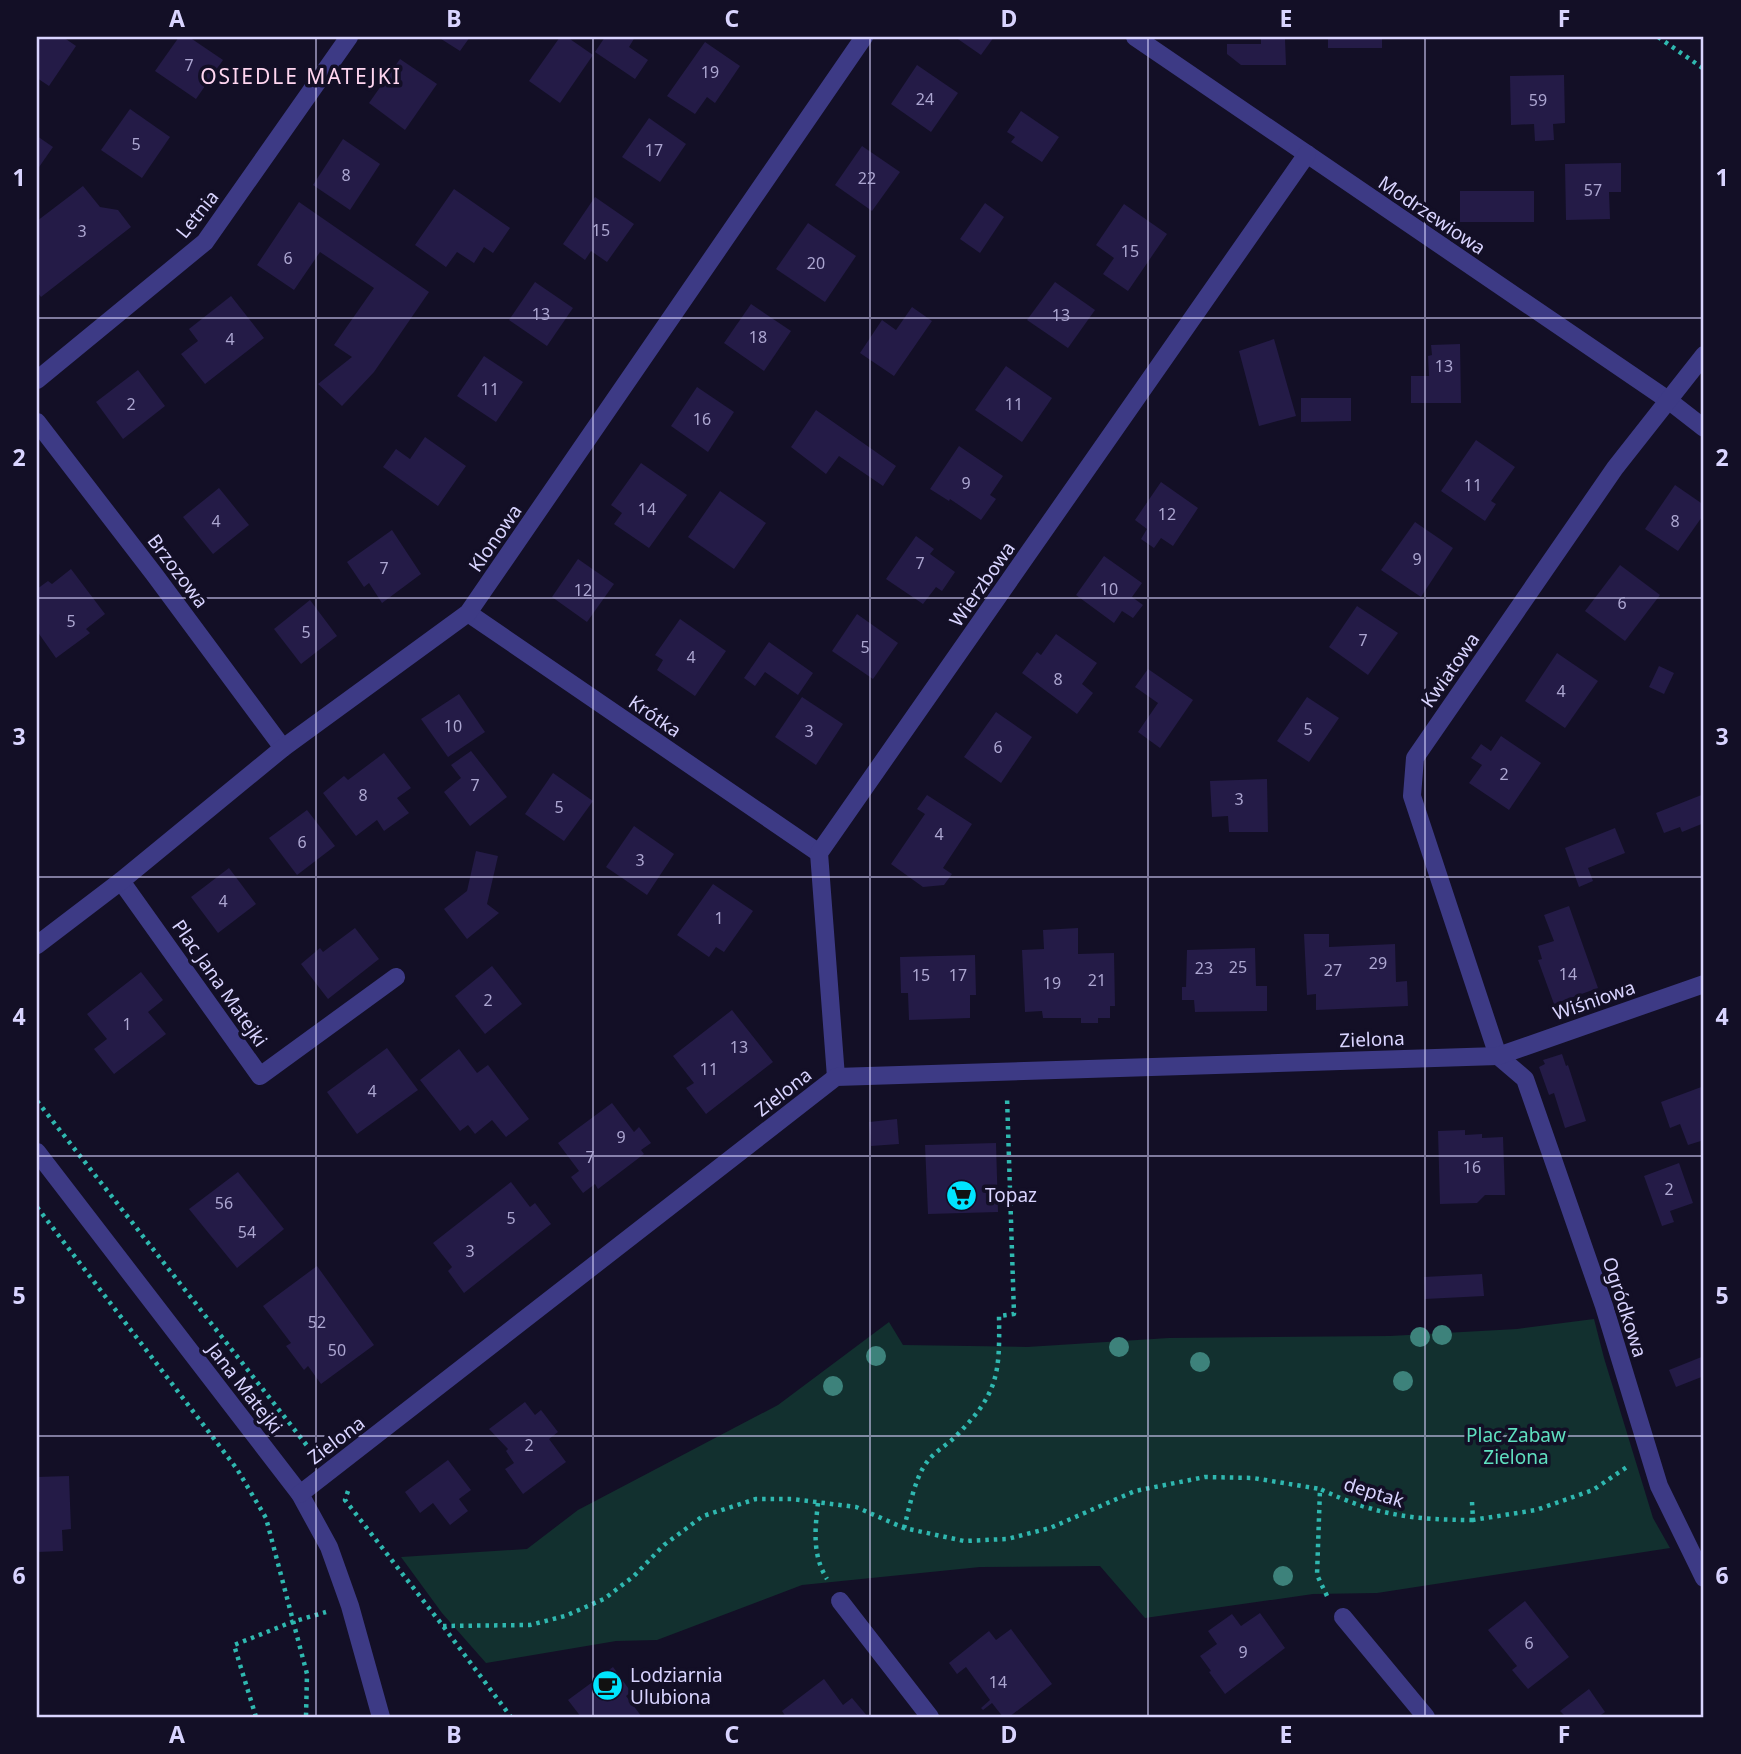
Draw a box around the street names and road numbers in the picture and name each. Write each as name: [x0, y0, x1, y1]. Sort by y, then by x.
street label: Modrzewiowa: [1373, 170, 1491, 260]
street label: Letnia: [170, 185, 224, 243]
street label: Klonowa: [462, 499, 528, 577]
street label: Brzozowa: [142, 529, 214, 613]
street label: Wierzbowa: [943, 536, 1021, 632]
street label: Kwiatowa: [1415, 627, 1485, 713]
street label: Krótka: [624, 689, 686, 743]
street label: Plac Jana Matejki: [166, 914, 274, 1052]
street label: Wiśniowa: [1550, 974, 1638, 1026]
street label: Zielona: [1339, 1025, 1405, 1053]
street label: Zielona: [749, 1062, 817, 1122]
street label: Ogródkowa: [1597, 1254, 1653, 1360]
street label: Jana Matejki: [200, 1336, 289, 1439]
street label: Zielona: [302, 1410, 370, 1470]
street label: deptak: [1341, 1471, 1407, 1513]

